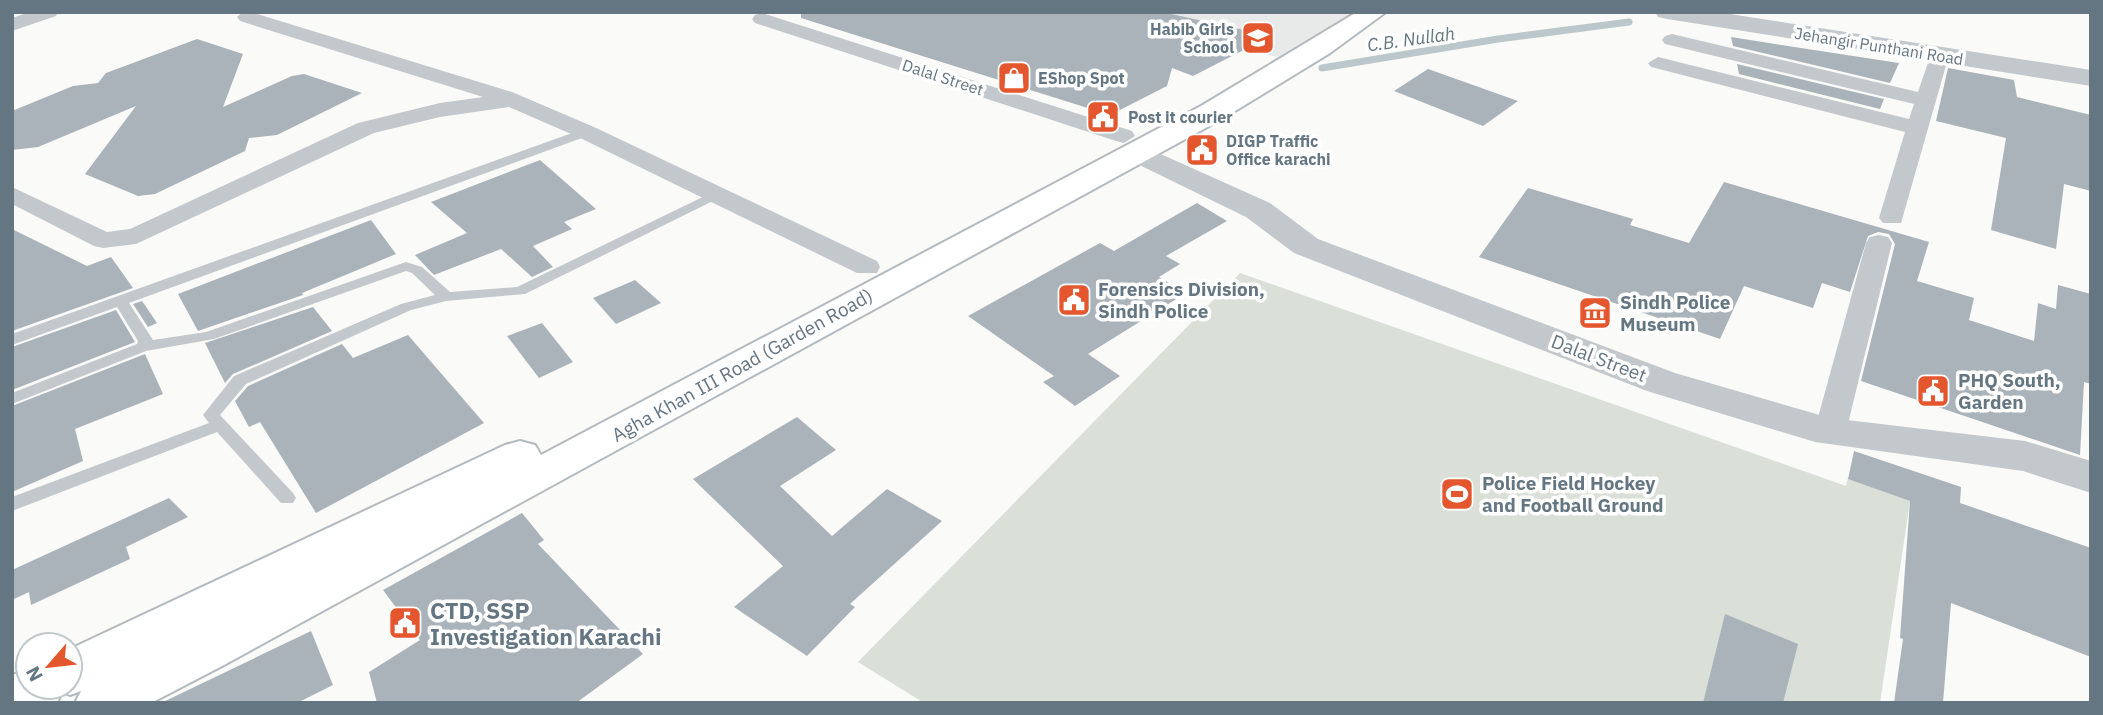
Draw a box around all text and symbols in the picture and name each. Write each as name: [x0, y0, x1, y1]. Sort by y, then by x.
place label: Habib Girls School: [1150, 19, 1234, 57]
school or university icon: Habib Girls School: [1239, 19, 1277, 57]
water label: C.B. Nullah: [1366, 21, 1456, 57]
street label: Jehangir Punthani Road: [1793, 23, 1965, 69]
street label: Dalal Street: [900, 54, 986, 100]
shop icon: EShop Spot: [995, 59, 1033, 97]
place label: EShop Spot: [1038, 68, 1125, 88]
public building icon: Post it courier: [1084, 98, 1122, 136]
place label: Post it courier: [1128, 107, 1233, 127]
public building icon: DIGP Traffic Office karachi: [1183, 131, 1221, 169]
place label: DIGP Traffic Office karachi: [1226, 131, 1331, 169]
place label: Forensics Division, Sindh Police: [1098, 277, 1265, 323]
public building icon: Forensics Division, Sindh Police: [1055, 281, 1093, 319]
street label: Agha Khan III Road (Garden Road): [607, 283, 877, 447]
place label: Sindh Police Museum: [1620, 290, 1730, 336]
museum icon: Sindh Police Museum: [1576, 294, 1614, 332]
street label: Dalal Street: [1548, 329, 1650, 387]
place label: PHQ South, Garden: [1958, 368, 2061, 414]
public building icon: PHQ South, Garden: [1914, 372, 1952, 410]
place label: Police Field Hockey and Football Ground: [1482, 471, 1664, 517]
sports icon: Police Field Hockey and Football Ground: [1438, 475, 1476, 513]
place label: CTD, SSP Investigation Karachi: [430, 595, 662, 651]
public building icon: CTD, SSP Investigation Karachi: [386, 604, 424, 642]
north arrow: [14, 631, 84, 701]
text: N: [20, 662, 48, 686]

